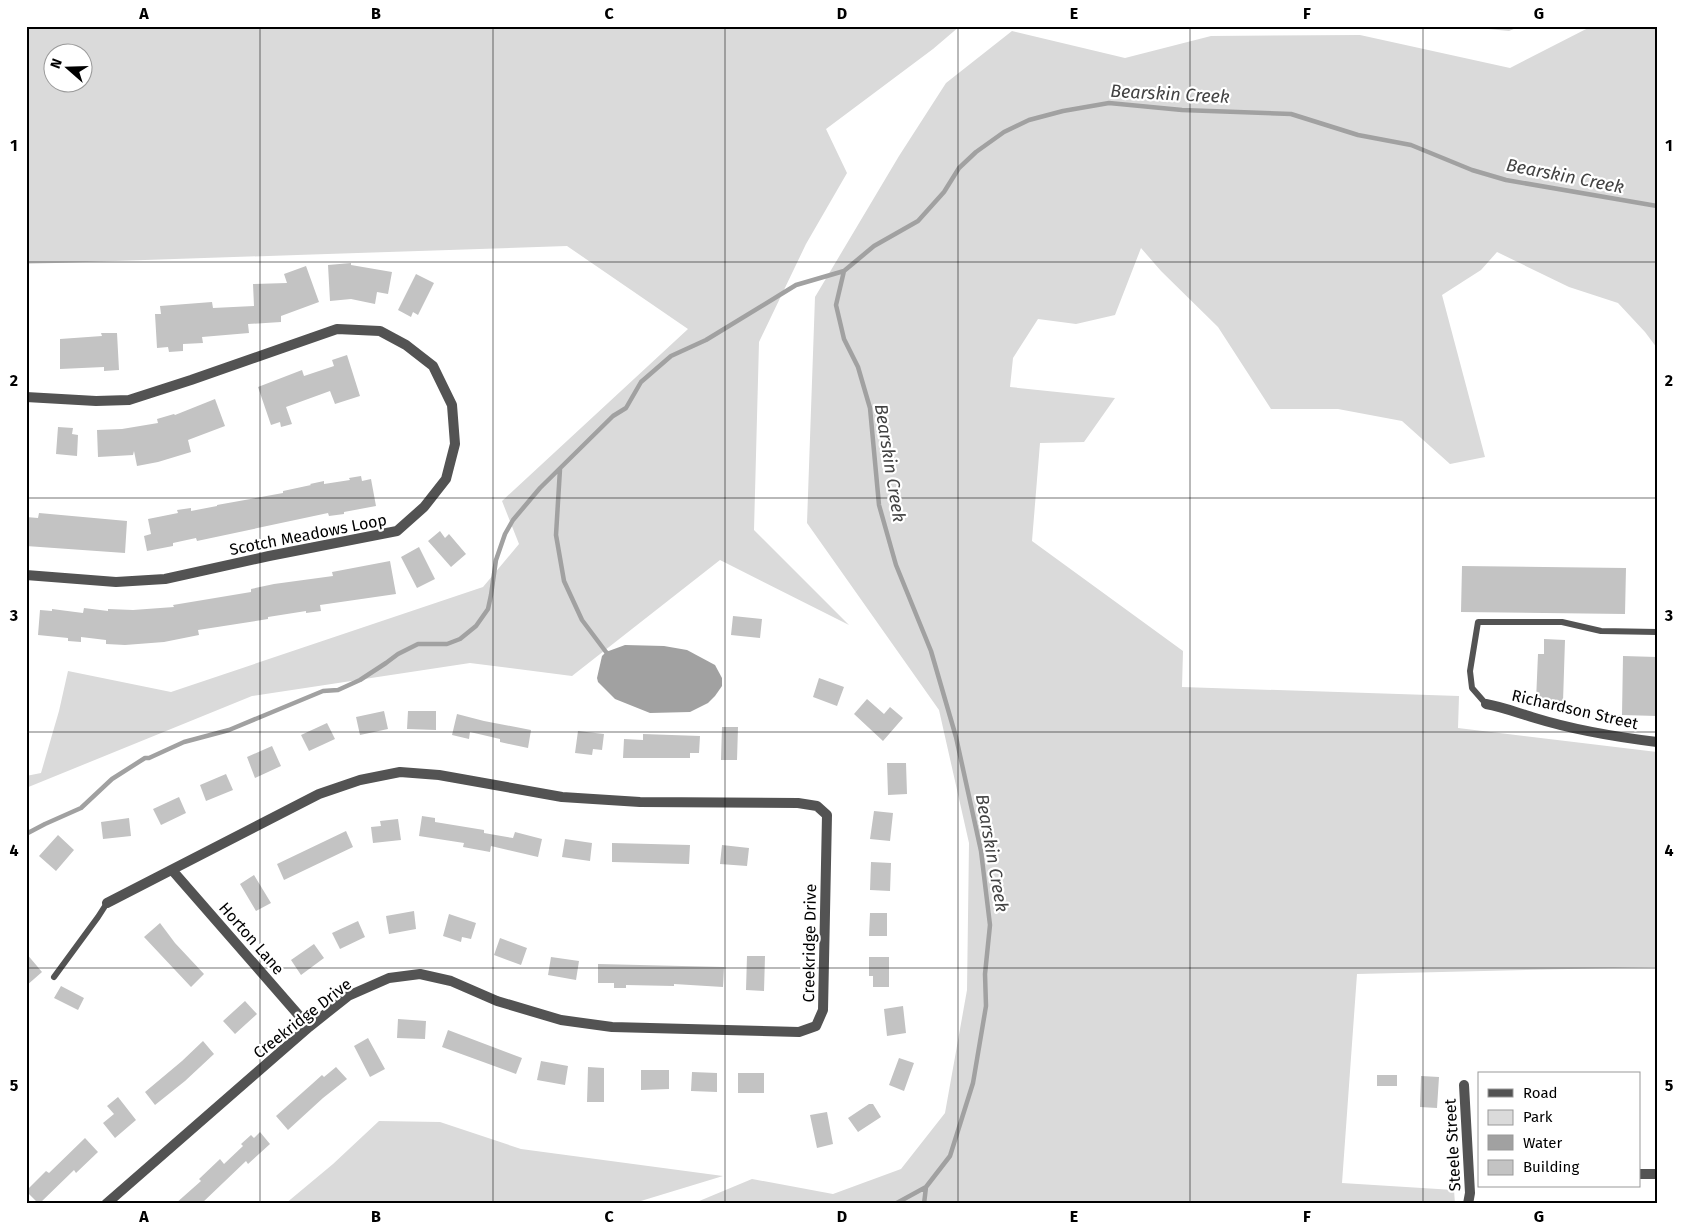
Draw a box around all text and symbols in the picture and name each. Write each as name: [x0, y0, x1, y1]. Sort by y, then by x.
text: A: [138, 4, 149, 23]
text: B: [371, 4, 381, 23]
text: C: [604, 4, 614, 23]
text: D: [837, 4, 847, 23]
text: E: [1070, 4, 1078, 23]
text: F: [1303, 4, 1311, 23]
text: G: [1534, 4, 1544, 23]
north arrow: [42, 42, 92, 92]
text: N: [47, 56, 66, 71]
water label: Bearskin Creek: [1110, 80, 1230, 108]
text: 1: [10, 136, 18, 155]
text: 1: [1665, 136, 1673, 155]
water label: Bearskin Creek: [1504, 154, 1626, 198]
text: 2: [10, 371, 18, 390]
text: 2: [1665, 371, 1673, 390]
water label: Bearskin Creek: [870, 402, 910, 524]
street label: Scotch Meadows Loop: [228, 510, 388, 559]
text: 3: [9, 606, 18, 625]
text: 3: [1664, 606, 1673, 625]
street label: Richardson Street: [1510, 686, 1640, 733]
water label: Bearskin Creek: [971, 792, 1013, 914]
text: 4: [9, 841, 19, 860]
text: 4: [1664, 841, 1674, 860]
street label: Creekridge Drive: [799, 883, 820, 1003]
street label: Horton Lane: [215, 898, 288, 978]
street label: Creekridge Drive: [250, 974, 355, 1062]
legend: [1478, 1072, 1640, 1188]
text: 5: [10, 1076, 19, 1095]
text: 5: [1665, 1076, 1674, 1095]
text: Road: [1523, 1084, 1558, 1102]
street label: Steele Street: [1441, 1098, 1464, 1192]
text: Park: [1523, 1108, 1553, 1126]
text: Water: [1523, 1134, 1562, 1152]
text: Building: [1523, 1158, 1579, 1176]
text: A: [138, 1207, 149, 1226]
text: B: [371, 1207, 381, 1226]
text: C: [604, 1207, 614, 1226]
text: D: [837, 1207, 847, 1226]
text: E: [1070, 1207, 1078, 1226]
text: F: [1303, 1207, 1311, 1226]
text: G: [1534, 1207, 1544, 1226]

